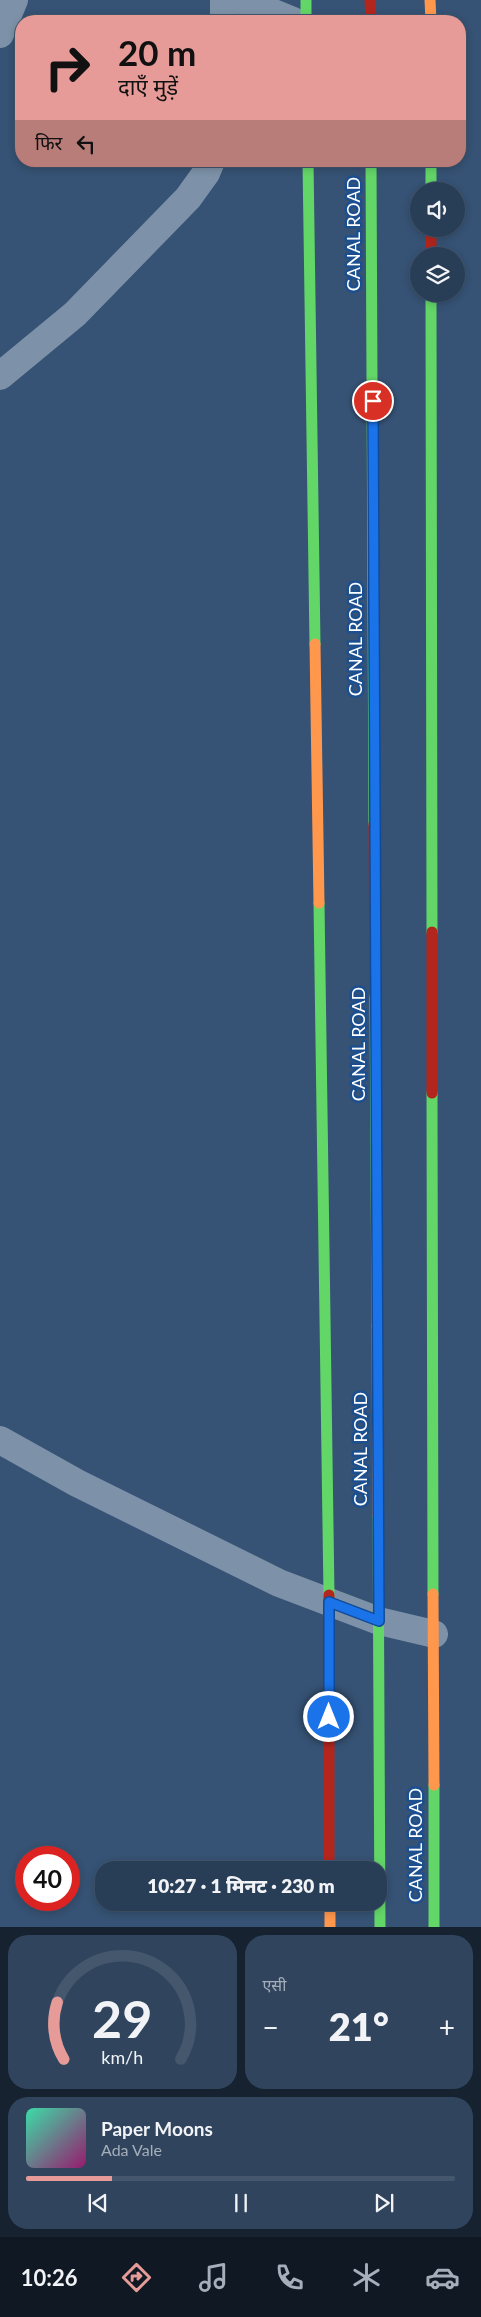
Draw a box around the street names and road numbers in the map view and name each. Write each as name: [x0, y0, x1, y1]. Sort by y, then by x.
street label: CANAL ROAD: [342, 177, 364, 291]
street label: CANAL ROAD: [344, 582, 366, 696]
street label: CANAL ROAD: [347, 987, 369, 1101]
street label: CANAL ROAD: [349, 1392, 371, 1506]
street label: CANAL ROAD: [404, 1788, 426, 1902]

